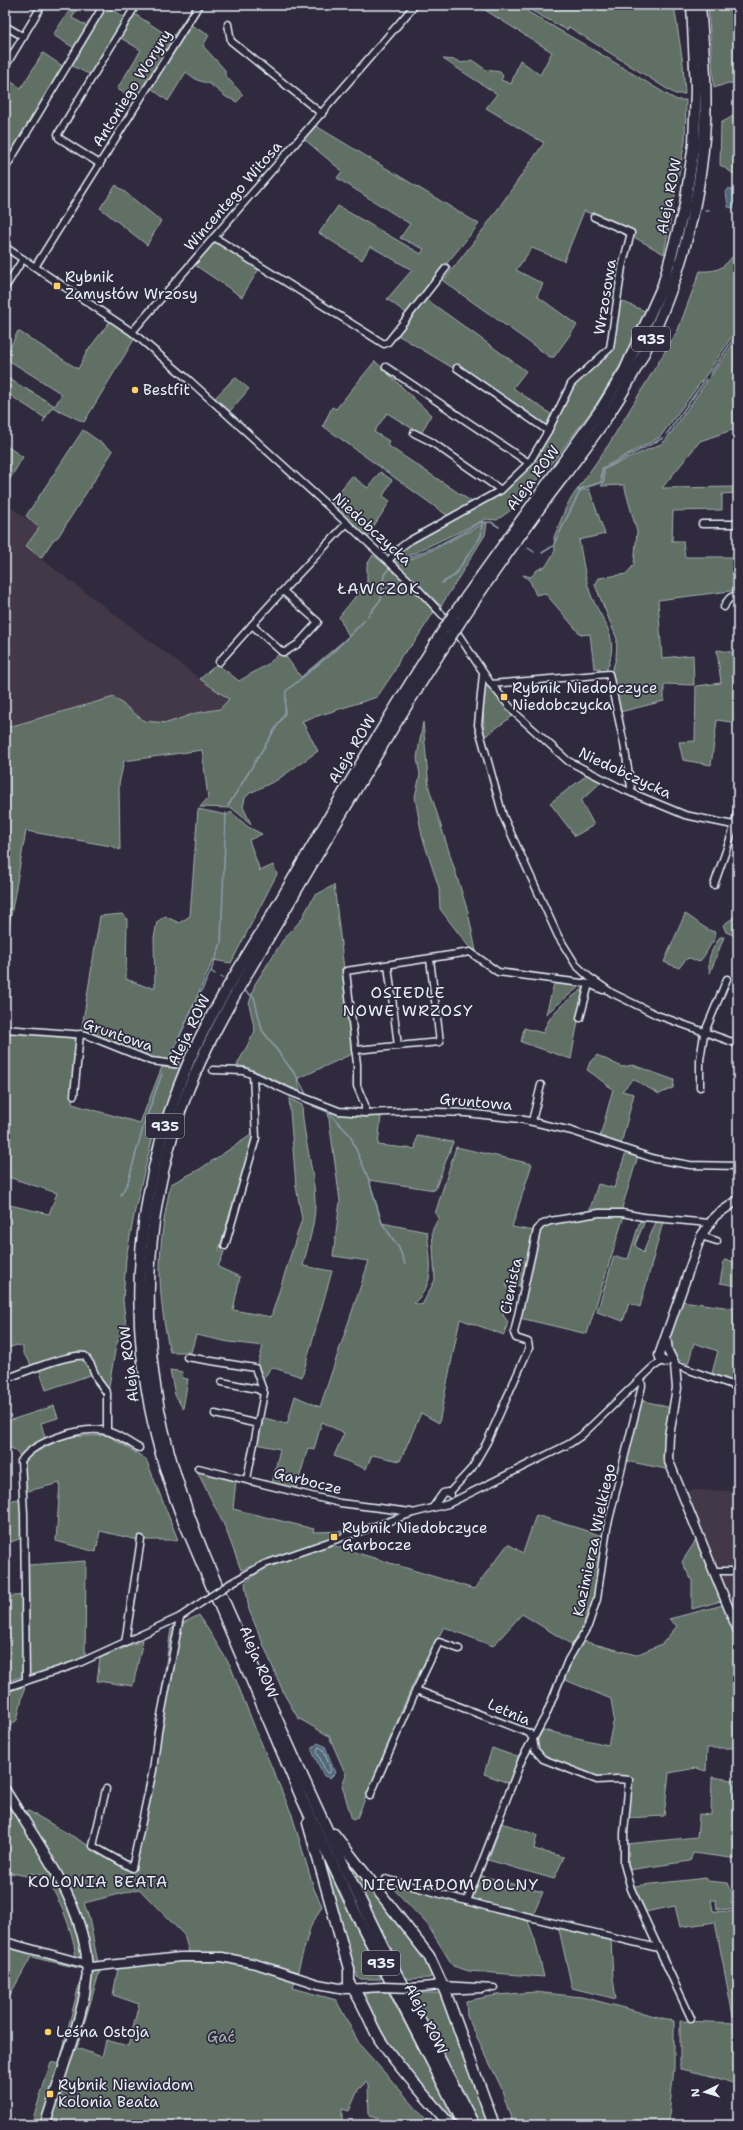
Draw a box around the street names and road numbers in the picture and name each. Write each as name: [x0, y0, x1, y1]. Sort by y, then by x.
street label: Antoniego Woryny: [88, 25, 176, 151]
street label: Wincentego Witosa: [180, 136, 287, 255]
street label: Aleja ROW: [652, 156, 686, 236]
street label: Wrzosowa: [589, 257, 621, 336]
road number: 935: [632, 327, 670, 351]
street label: Aleja ROW: [502, 441, 564, 515]
street label: Niedobczycka: [328, 488, 416, 570]
street label: Aleja ROW: [324, 711, 380, 787]
street label: Niedobczycka: [575, 743, 675, 804]
street label: Aleja ROW: [163, 991, 215, 1069]
street label: Gruntowa: [80, 1014, 156, 1057]
street label: Gruntowa: [439, 1089, 514, 1115]
road number: 935: [146, 1114, 184, 1138]
street label: Cienista: [495, 1255, 527, 1316]
street label: Aleja ROW: [114, 1324, 144, 1404]
street label: Kazimierza Wielkiego: [568, 1462, 620, 1618]
street label: Garbocze: [272, 1463, 344, 1499]
street label: Aleja ROW: [235, 1623, 283, 1701]
street label: Letnia: [484, 1694, 534, 1730]
road number: 935: [362, 1951, 400, 1975]
street label: Aleja ROW: [400, 1980, 452, 2058]

